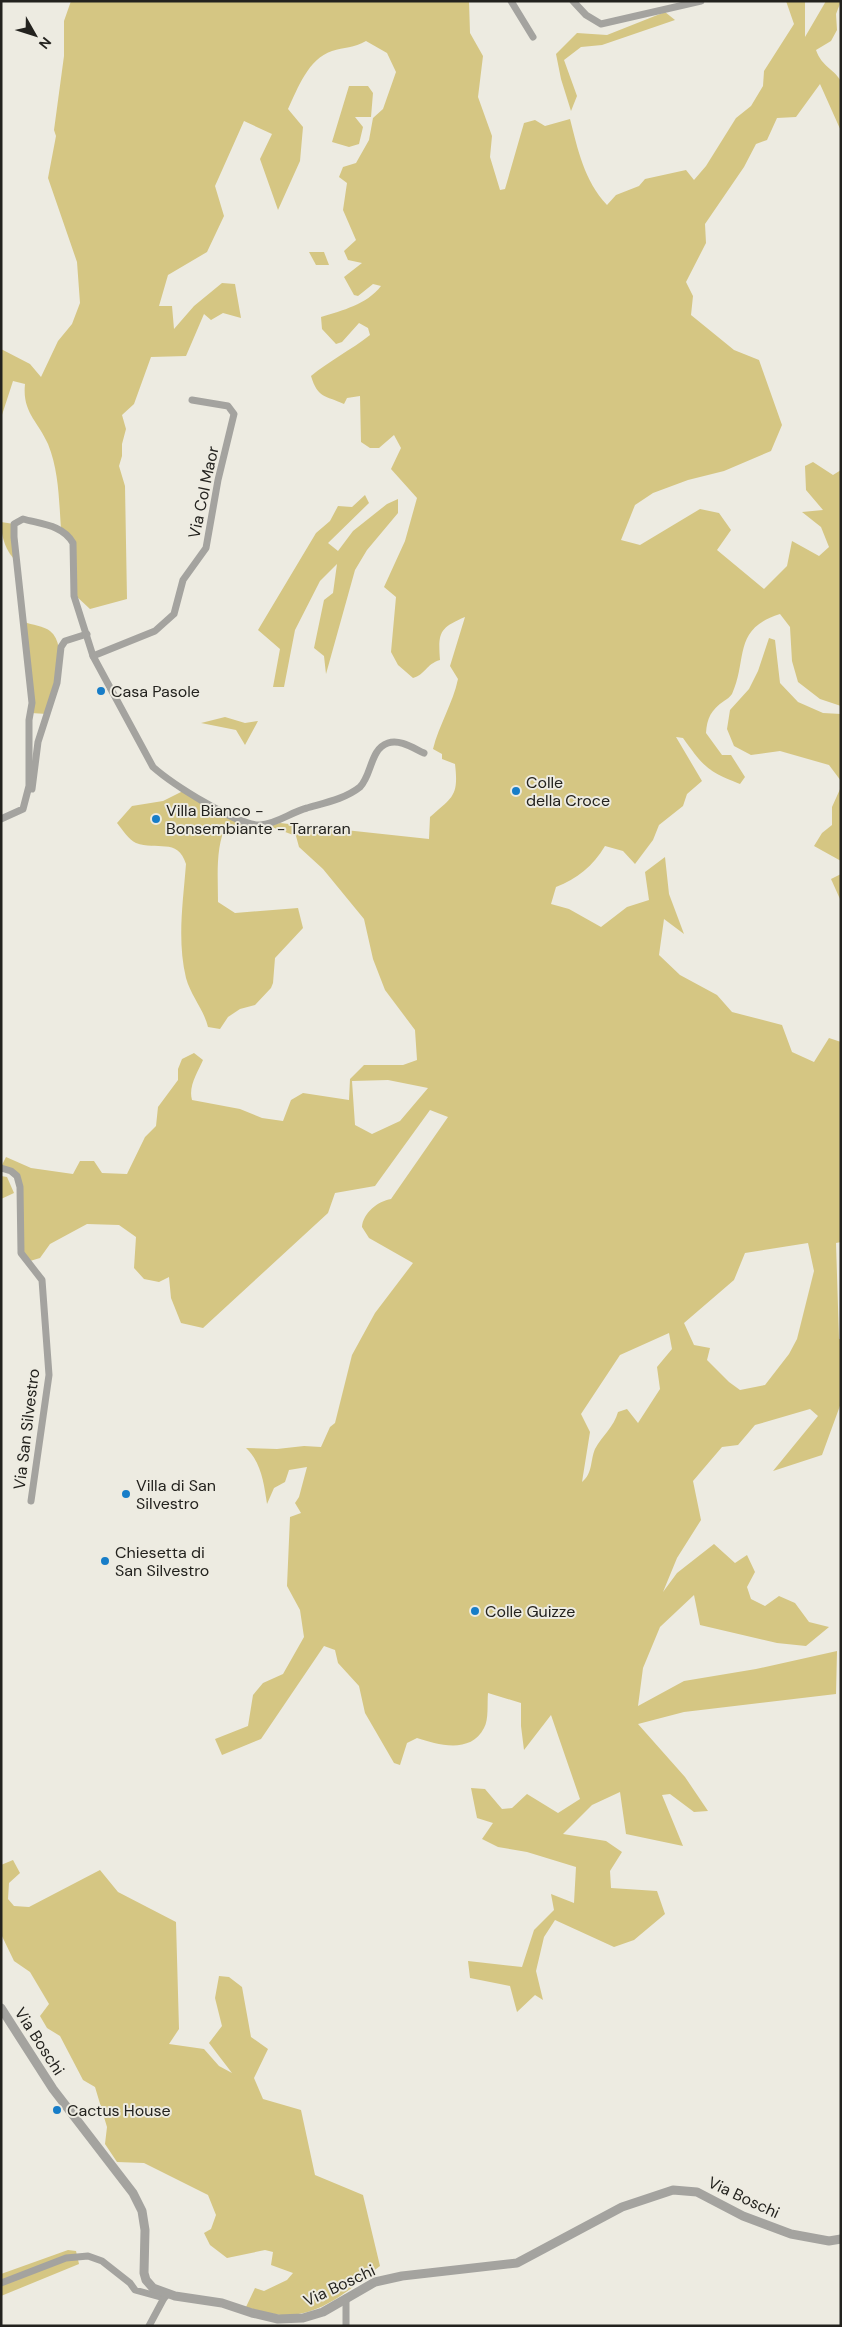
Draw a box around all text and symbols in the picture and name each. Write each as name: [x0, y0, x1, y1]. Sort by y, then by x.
north arrow: [10, 10, 60, 60]
text: N: [35, 34, 55, 53]
street label: Via Col Maor: [183, 444, 224, 540]
place label: Casa Pasole: [111, 681, 200, 702]
marker: Casa Pasole: [95, 685, 107, 697]
place label: Colle della Croce: [526, 772, 610, 811]
marker: Colle della Croce: [510, 785, 522, 797]
place label: Villa Bianco - Bonsembiante - Tarraran: [166, 800, 351, 839]
marker: Villa Bianco - Bonsembiante - Tarraran: [150, 813, 162, 825]
street label: Via San Silvestro: [9, 1367, 44, 1491]
place label: Villa di San Silvestro: [136, 1475, 216, 1514]
marker: Villa di San Silvestro: [120, 1488, 132, 1500]
place label: Chiesetta di San Silvestro: [115, 1542, 209, 1581]
marker: Chiesetta di San Silvestro: [99, 1555, 111, 1567]
place label: Colle Guizze: [485, 1601, 575, 1622]
marker: Colle Guizze: [469, 1605, 481, 1617]
street label: Via Boschi: [10, 2003, 69, 2079]
place label: Cactus House: [67, 2100, 171, 2121]
marker: Cactus House: [51, 2104, 63, 2116]
street label: Via Boschi: [705, 2172, 783, 2223]
street label: Via Boschi: [300, 2260, 378, 2311]

